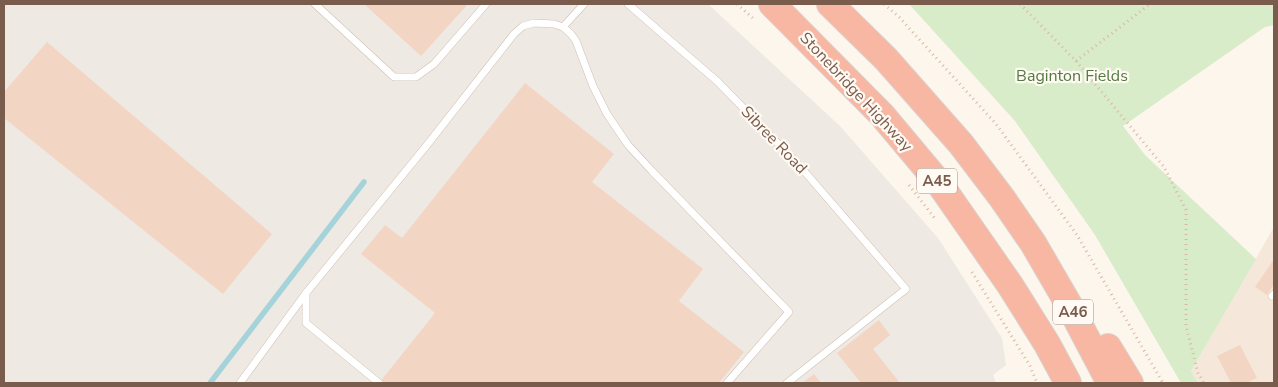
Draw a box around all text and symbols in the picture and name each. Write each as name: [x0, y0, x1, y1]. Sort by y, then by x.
street label: Stonebridge Highway: [795, 27, 918, 157]
park label: Baginton Fields: [1016, 65, 1128, 87]
street label: Sibree Road: [736, 101, 812, 179]
road number: A45: [917, 168, 957, 194]
road number: A46: [1053, 300, 1093, 324]

